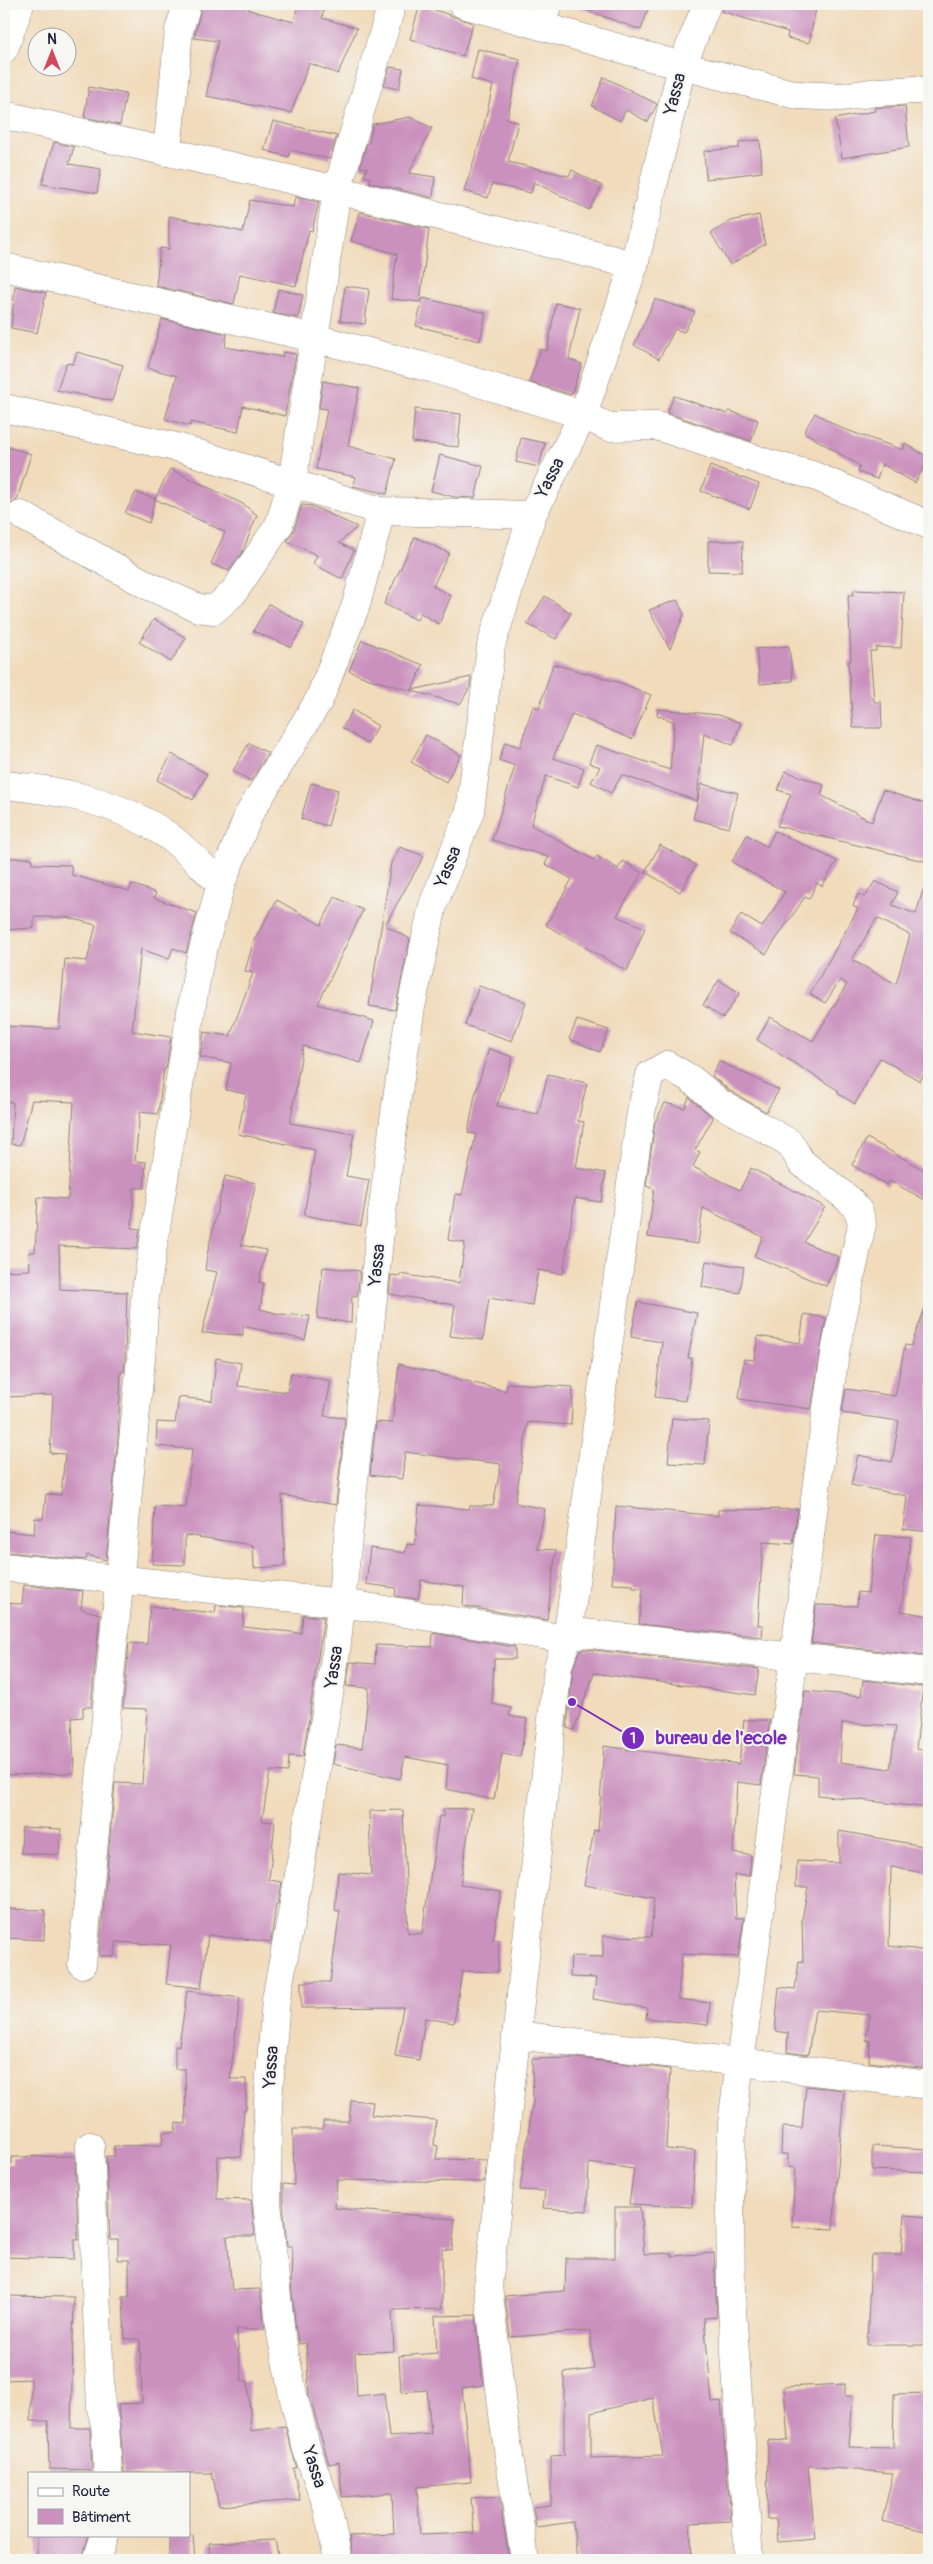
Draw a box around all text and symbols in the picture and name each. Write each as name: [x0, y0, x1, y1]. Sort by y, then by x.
north arrow: [28, 28, 78, 78]
text: N: [47, 31, 57, 48]
street label: Yassa: [658, 71, 691, 118]
street label: Yassa: [530, 454, 570, 503]
street label: Yassa: [429, 843, 467, 892]
street label: Yassa: [363, 1243, 391, 1288]
street label: Yassa: [320, 1644, 348, 1691]
callout: bureau de l'ecole: [621, 1721, 797, 1755]
text: bureau de l'ecole: [655, 1726, 787, 1750]
text: 1: [630, 1729, 636, 1748]
street label: Yassa: [258, 2045, 284, 2090]
street label: Yassa: [296, 2442, 332, 2491]
legend: [28, 2472, 190, 2536]
text: Route: [72, 2482, 110, 2501]
text: Bâtiment: [72, 2508, 132, 2527]

